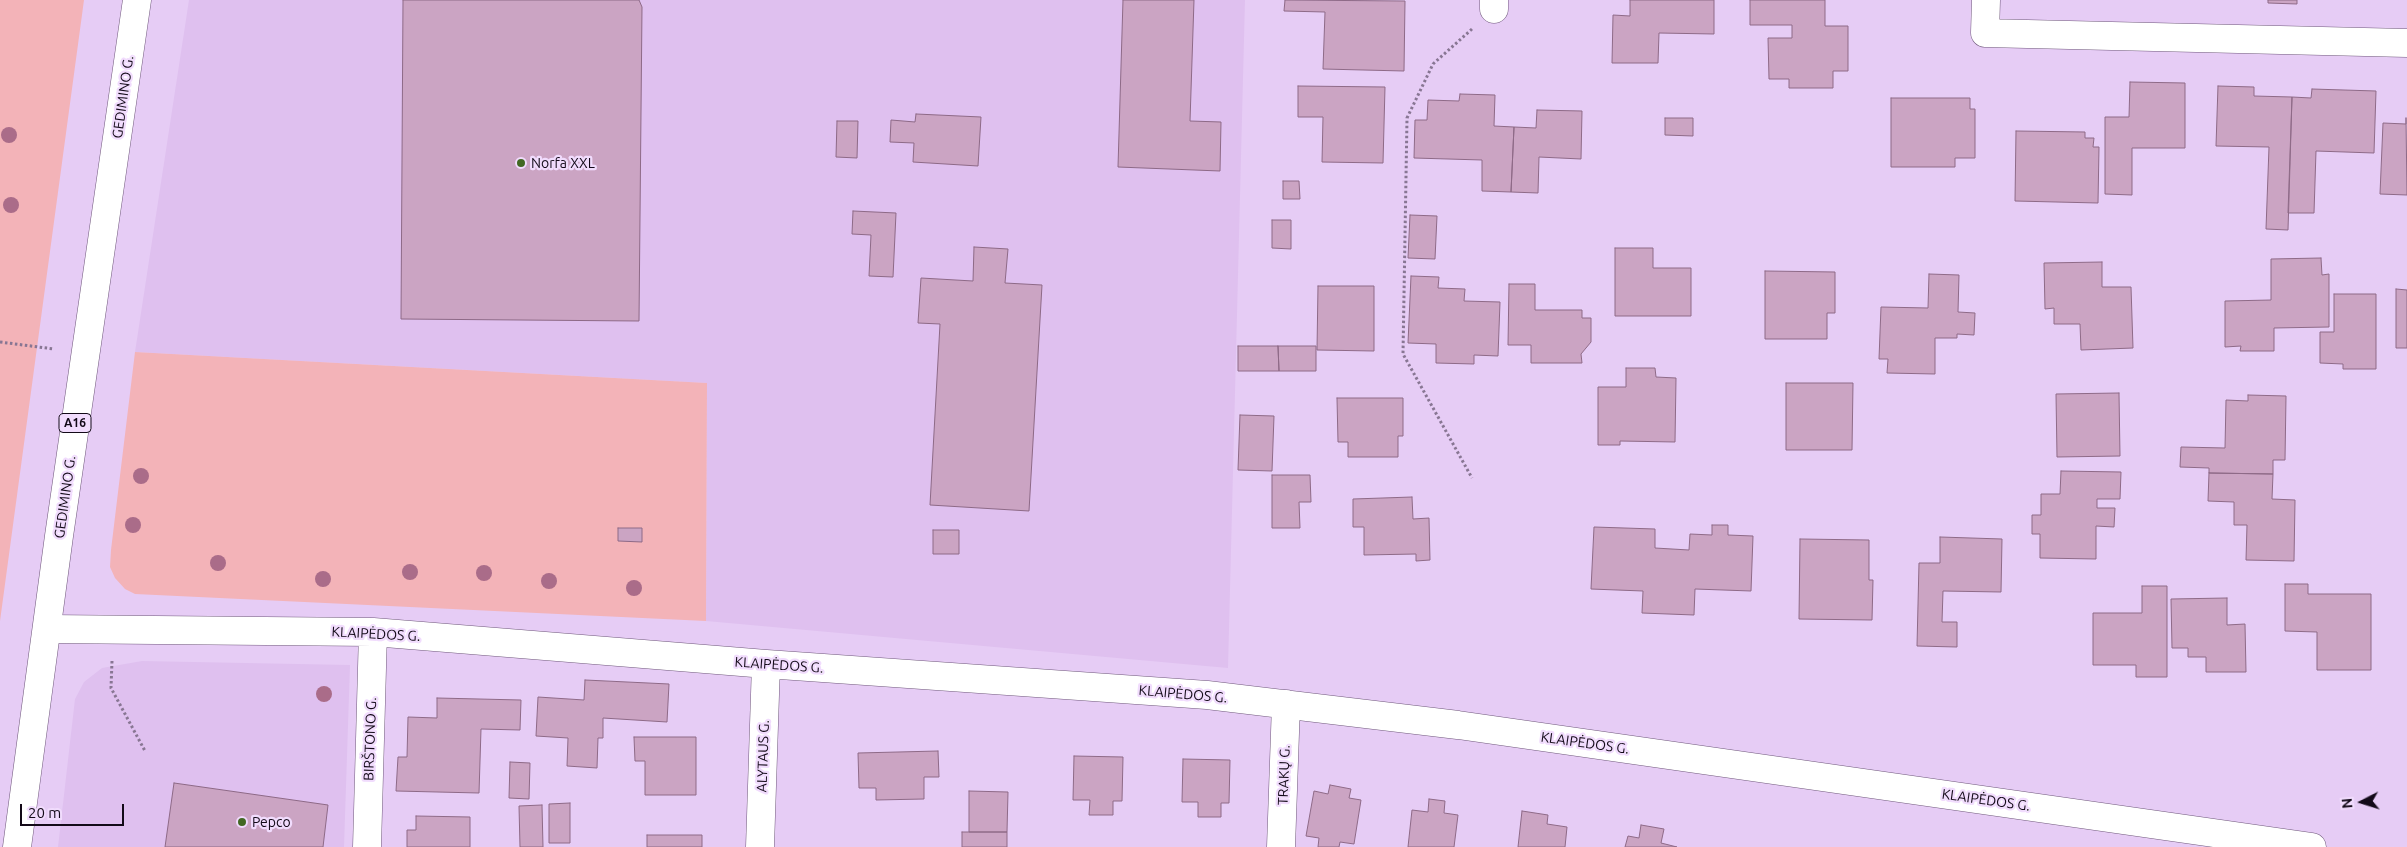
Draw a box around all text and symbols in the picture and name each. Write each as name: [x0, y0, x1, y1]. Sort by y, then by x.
street label: GEDIMINO G.: [109, 55, 137, 139]
place label: Norfa XXL: [531, 155, 595, 171]
marker: Norfa XXL: [515, 157, 527, 169]
road number: A16: [59, 413, 91, 432]
street label: GEDIMINO G.: [51, 455, 79, 539]
street label: KLAIPĖDOS G.: [331, 623, 421, 645]
street label: KLAIPĖDOS G.: [734, 654, 824, 676]
street label: KLAIPĖDOS G.: [1138, 682, 1228, 706]
street label: BIRŠTONO G.: [360, 697, 380, 781]
street label: ALYTAUS G.: [753, 719, 773, 793]
street label: KLAIPĖDOS G.: [1540, 728, 1630, 758]
street label: TRAKŲ G.: [1275, 745, 1293, 805]
north arrow: [2337, 777, 2387, 827]
street label: KLAIPĖDOS G.: [1941, 785, 2031, 815]
scale bar: [22, 794, 126, 826]
text: N: [2339, 797, 2355, 809]
text: 20 m: [28, 804, 61, 821]
place label: Pepco: [252, 814, 291, 830]
marker: Pepco: [236, 816, 248, 828]

